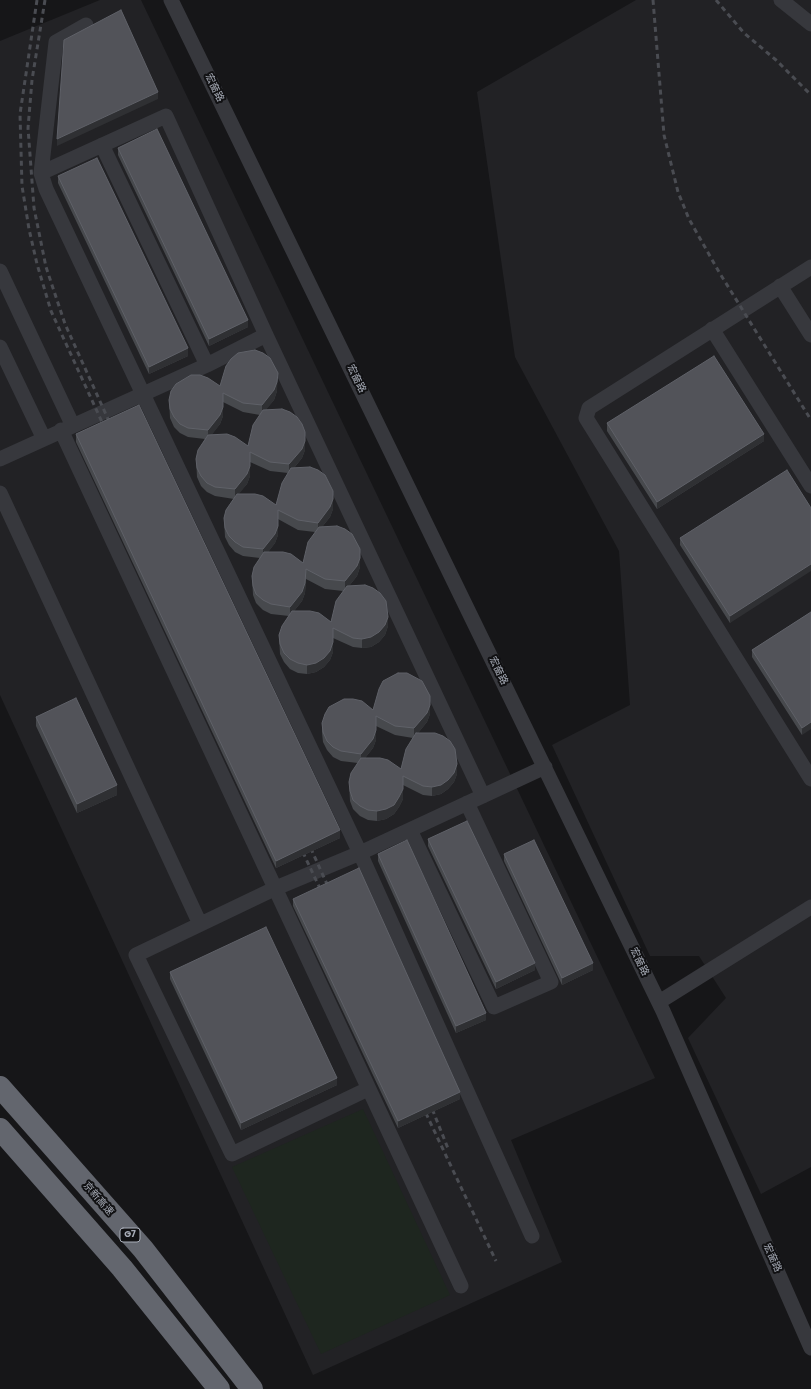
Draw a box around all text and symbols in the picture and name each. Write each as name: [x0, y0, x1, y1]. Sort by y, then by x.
street label: 宏奤路: [202, 72, 226, 104]
street label: 宏奤路: [344, 363, 368, 395]
street label: 宏奤路: [486, 655, 510, 687]
street label: 宏奤路: [627, 946, 651, 978]
street label: 京新高速: [80, 1180, 116, 1218]
road number: G7: [120, 1228, 140, 1242]
street label: 宏奤路: [760, 1242, 784, 1274]

